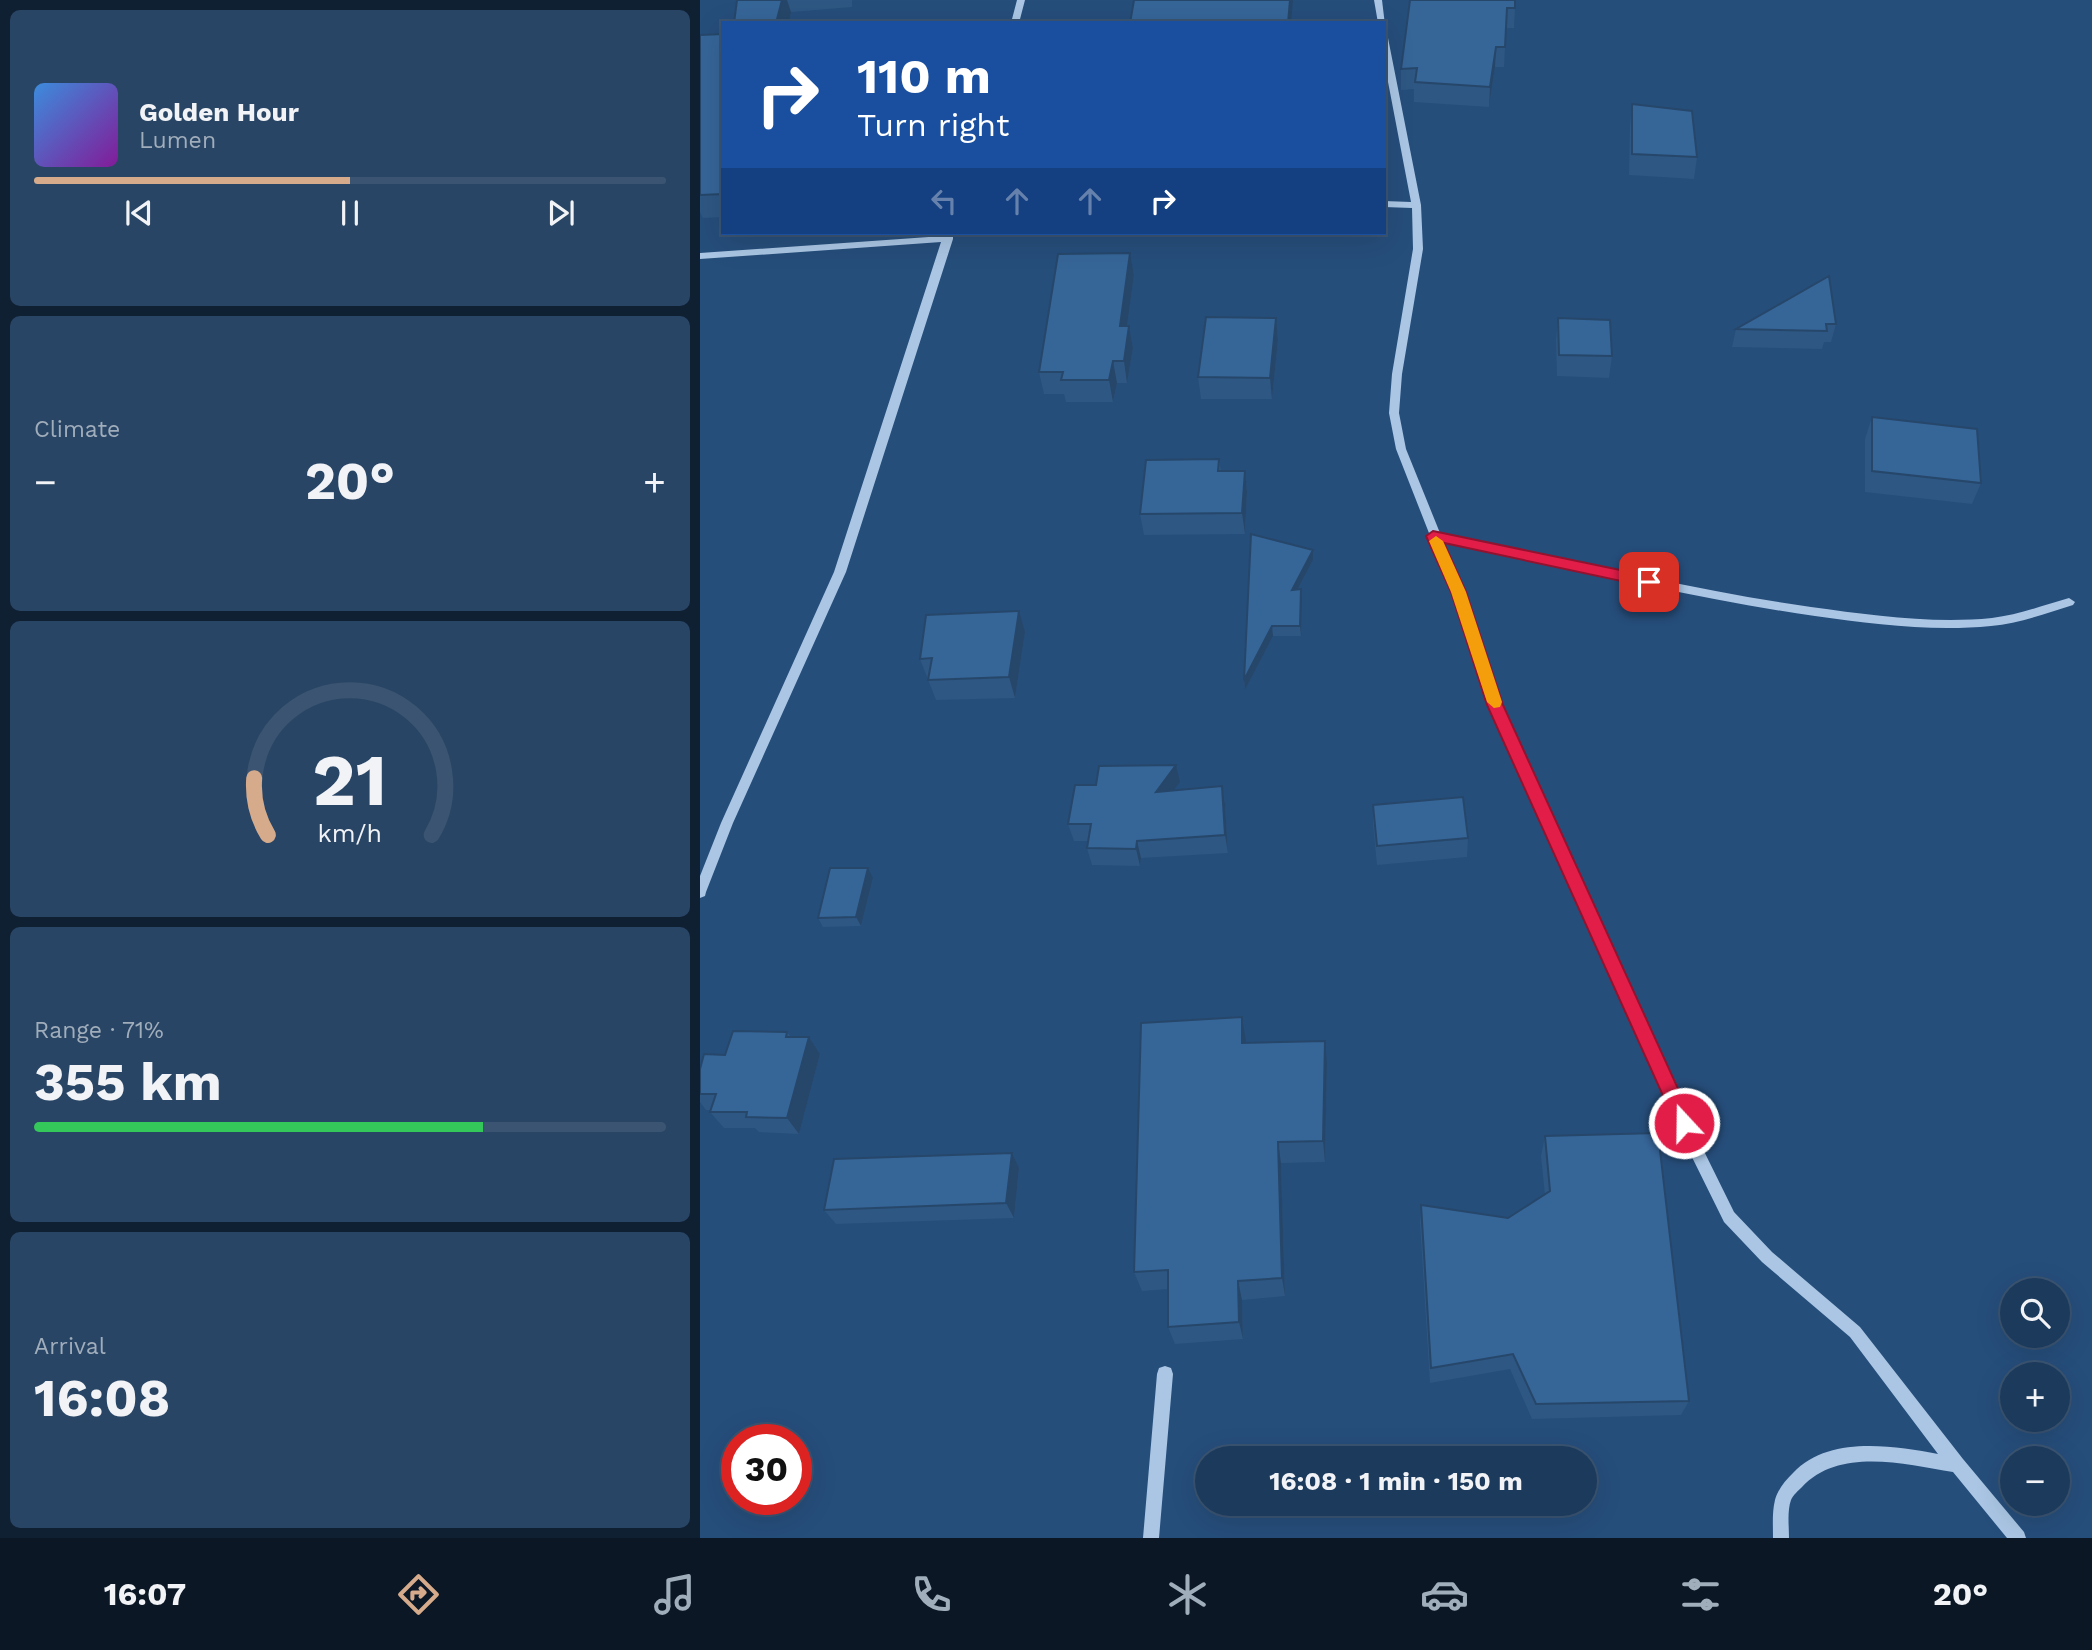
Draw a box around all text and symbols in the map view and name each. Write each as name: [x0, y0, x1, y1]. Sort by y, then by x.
text: 110 m: [857, 47, 991, 105]
icon: right: [742, 49, 833, 140]
text: Golden Hour: [139, 97, 299, 127]
text: Turn right: [857, 106, 1009, 144]
text: Lumen: [139, 127, 216, 154]
icon: left: [925, 182, 963, 220]
icon: ahead: [998, 182, 1036, 220]
icon: ahead: [1071, 182, 1109, 220]
icon: right: [1144, 182, 1182, 220]
icon: previous: [120, 194, 158, 232]
icon: pause: [331, 194, 369, 232]
icon: next: [542, 194, 580, 232]
text: Climate: [34, 416, 120, 443]
text: 20°: [305, 451, 395, 512]
text: −: [34, 460, 57, 504]
text: +: [643, 460, 666, 504]
pin: [1619, 552, 1679, 612]
icon: arrive: [1630, 563, 1668, 601]
text: 21: [313, 737, 387, 823]
text: km/h: [318, 819, 382, 848]
text: Range · 71%: [34, 1017, 164, 1044]
text: 355 km: [34, 1052, 222, 1113]
position arrow: [1647, 1086, 1721, 1160]
map controls: [2000, 1278, 2070, 1516]
button: search: [2000, 1278, 2070, 1348]
text: Arrival: [34, 1333, 106, 1360]
button: +: [2000, 1362, 2070, 1432]
text: 16:08: [34, 1368, 170, 1429]
speed limit sign: 30: [721, 1424, 812, 1515]
button: −: [2000, 1446, 2070, 1516]
text: 16:08 · 1 min · 150 m: [1269, 1466, 1523, 1496]
icon: directions: [394, 1570, 443, 1619]
icon: music: [650, 1570, 699, 1619]
icon: phone: [907, 1570, 956, 1619]
icon: climate: [1163, 1570, 1212, 1619]
icon: car: [1420, 1570, 1469, 1619]
icon: filters: [1676, 1570, 1725, 1619]
text: 16:07: [104, 1575, 186, 1613]
text: 20°: [1933, 1575, 1988, 1613]

